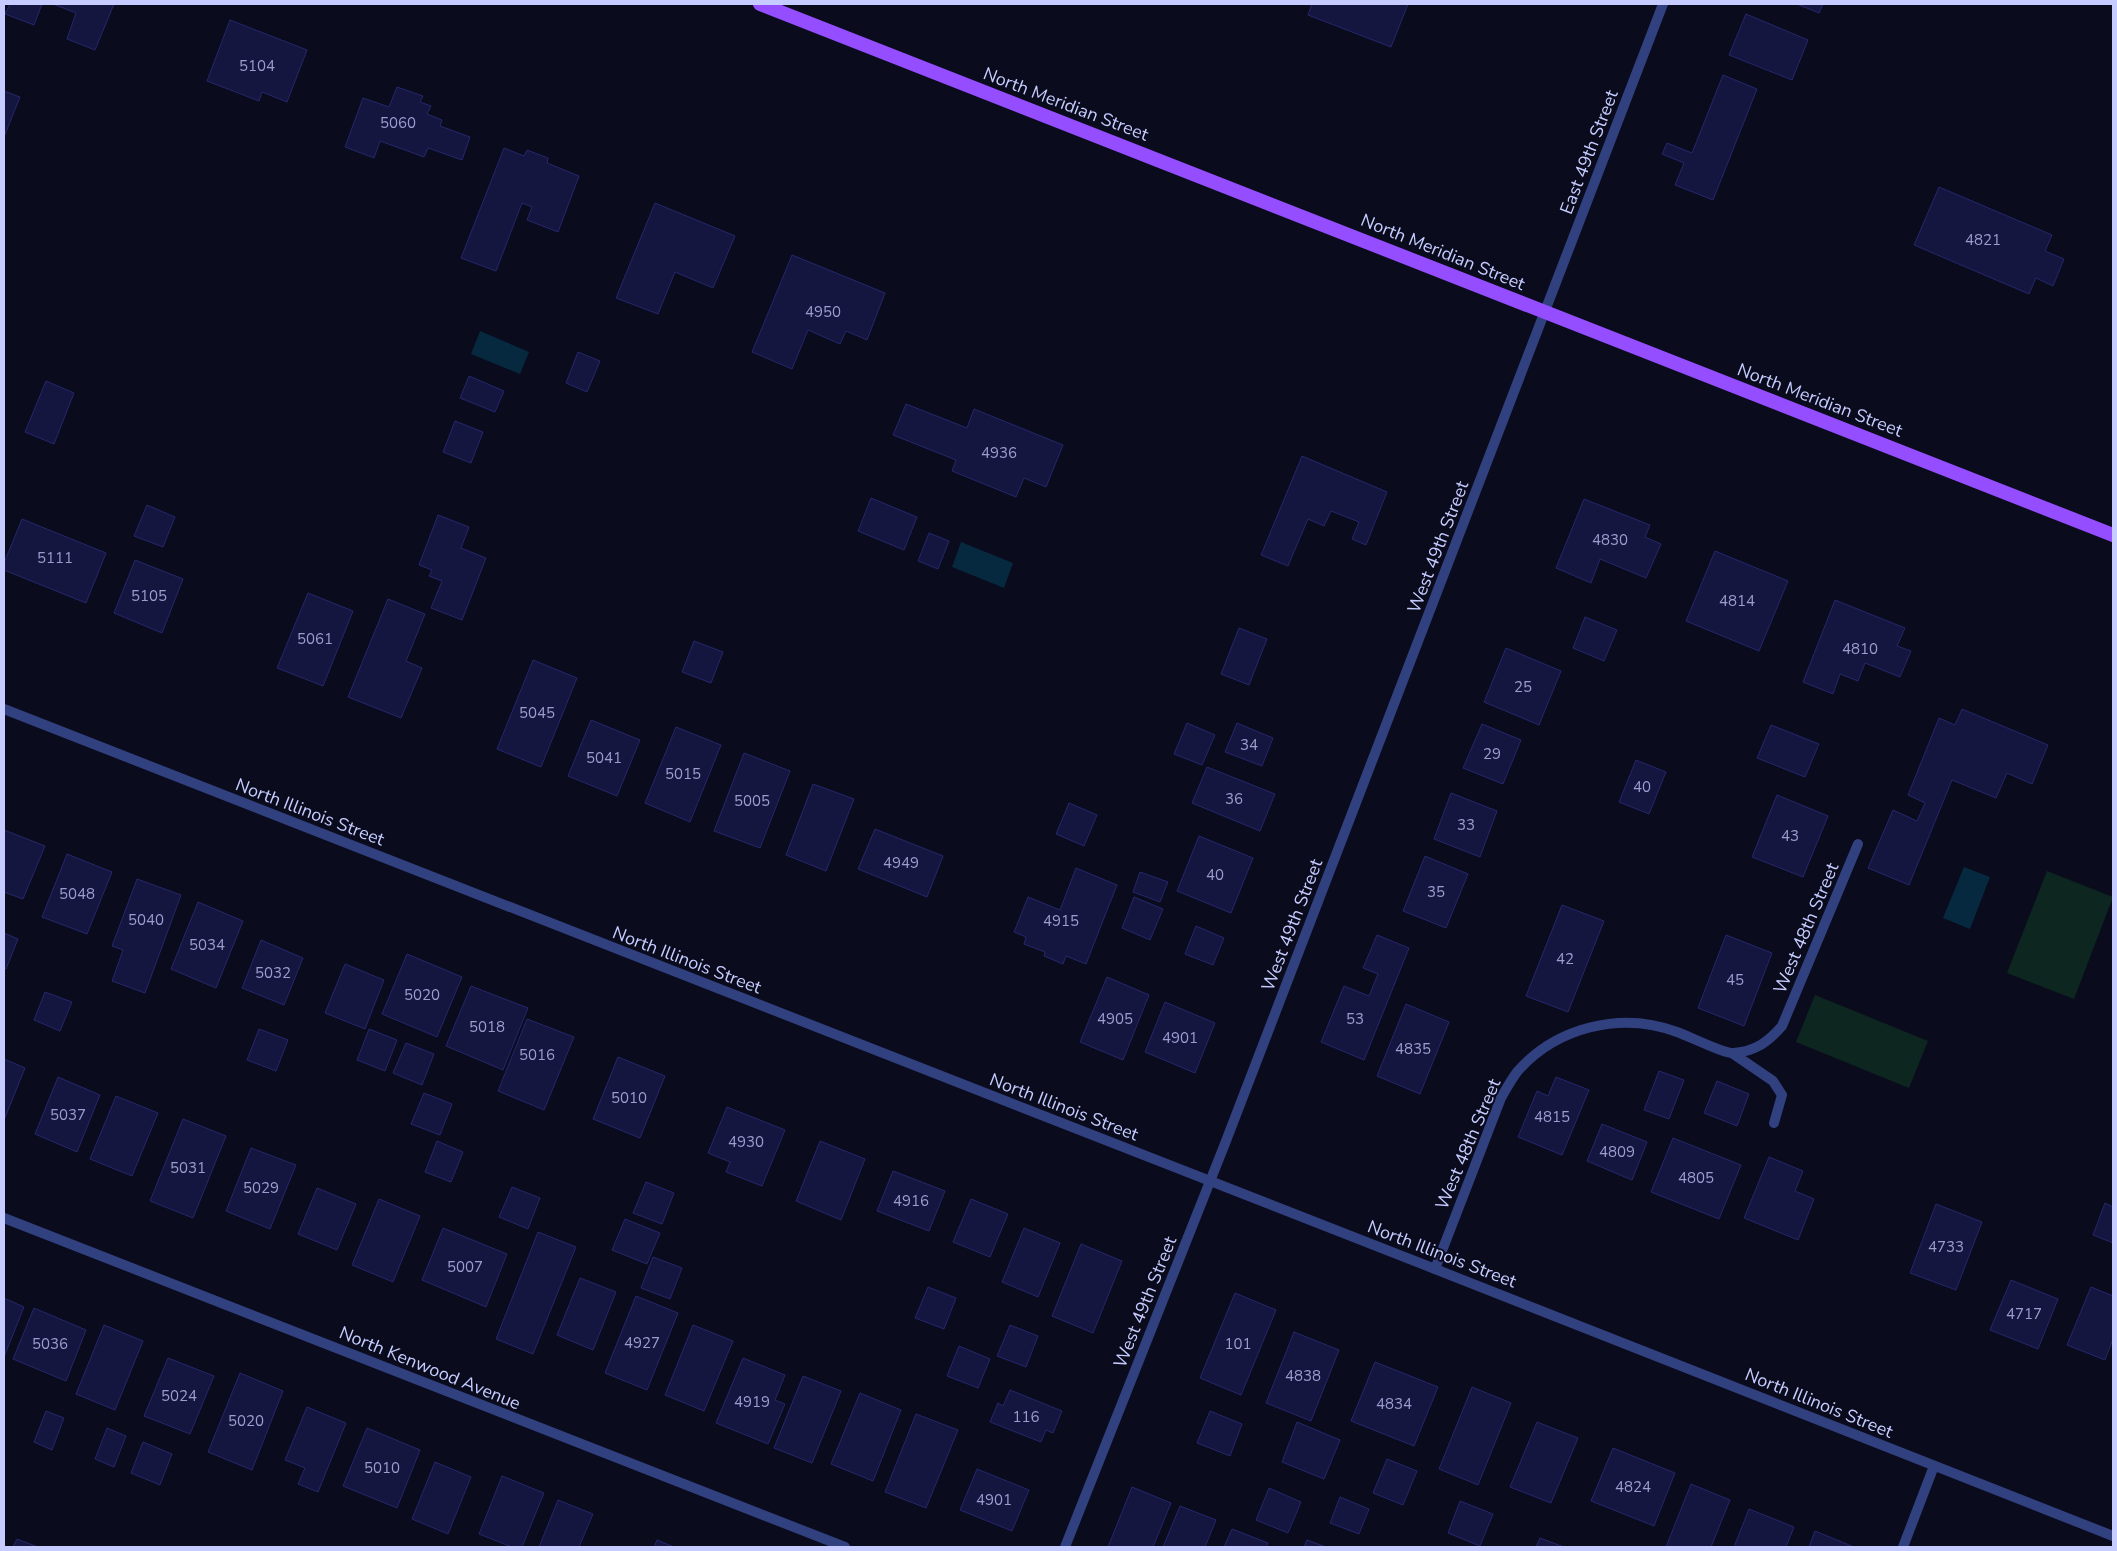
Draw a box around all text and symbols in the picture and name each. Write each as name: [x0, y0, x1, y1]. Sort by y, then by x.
house number: 5104: [239, 56, 275, 76]
street label: North Meridian Street: [980, 61, 1153, 147]
street label: East 49th Street: [1554, 86, 1624, 218]
house number: 5060: [380, 113, 416, 133]
street label: North Meridian Street: [1357, 208, 1529, 296]
house number: 4821: [1965, 230, 2001, 250]
house number: 4950: [805, 302, 841, 322]
street label: North Meridian Street: [1734, 357, 1907, 443]
house number: 4936: [981, 443, 1017, 463]
street label: West 49th Street: [1402, 477, 1474, 617]
house number: 4830: [1592, 530, 1628, 550]
house number: 5111: [37, 548, 73, 568]
house number: 5105: [131, 586, 167, 606]
house number: 4814: [1719, 591, 1755, 611]
house number: 5061: [297, 629, 333, 649]
house number: 4810: [1842, 639, 1878, 659]
house number: 25: [1514, 677, 1532, 697]
house number: 5045: [519, 703, 555, 723]
house number: 34: [1240, 735, 1258, 755]
house number: 29: [1483, 744, 1501, 764]
house number: 5041: [586, 748, 622, 768]
house number: 5015: [665, 764, 701, 784]
street label: North Illinois Street: [232, 773, 389, 852]
house number: 40: [1633, 777, 1651, 797]
house number: 36: [1225, 789, 1243, 809]
house number: 5005: [734, 791, 770, 811]
house number: 33: [1457, 815, 1475, 835]
house number: 43: [1781, 826, 1799, 846]
house number: 4949: [883, 853, 919, 873]
street label: West 49th Street: [1256, 855, 1328, 995]
street label: West 48th Street: [1768, 858, 1845, 997]
house number: 40: [1206, 865, 1224, 885]
house number: 35: [1427, 882, 1445, 902]
house number: 5048: [59, 884, 95, 904]
house number: 5040: [128, 910, 164, 930]
house number: 4915: [1043, 911, 1079, 931]
street label: North Illinois Street: [609, 921, 766, 1000]
house number: 5034: [189, 935, 225, 955]
house number: 42: [1556, 949, 1574, 969]
house number: 5032: [255, 963, 291, 983]
house number: 45: [1726, 970, 1744, 990]
house number: 5020: [404, 985, 440, 1005]
house number: 4905: [1097, 1009, 1133, 1029]
house number: 53: [1346, 1009, 1364, 1029]
house number: 5018: [469, 1017, 505, 1037]
house number: 4901: [1162, 1028, 1198, 1048]
house number: 4835: [1395, 1039, 1431, 1059]
house number: 5016: [519, 1045, 555, 1065]
street label: North Illinois Street: [986, 1068, 1143, 1147]
street label: West 48th Street: [1430, 1074, 1507, 1213]
house number: 5010: [611, 1088, 647, 1108]
house number: 5037: [50, 1105, 86, 1125]
house number: 4815: [1534, 1107, 1570, 1127]
house number: 4930: [728, 1132, 764, 1152]
house number: 4809: [1599, 1142, 1635, 1162]
house number: 5031: [170, 1158, 206, 1178]
house number: 4805: [1678, 1168, 1714, 1188]
house number: 5029: [243, 1178, 279, 1198]
house number: 4916: [893, 1191, 929, 1211]
street label: North Illinois Street: [1364, 1215, 1521, 1294]
street label: West 49th Street: [1108, 1232, 1183, 1371]
house number: 4733: [1928, 1237, 1964, 1257]
house number: 5007: [447, 1257, 483, 1277]
house number: 4717: [2006, 1304, 2042, 1324]
street label: North Kenwood Avenue: [336, 1321, 524, 1415]
house number: 4927: [624, 1333, 660, 1353]
house number: 5036: [32, 1334, 68, 1354]
house number: 101: [1224, 1334, 1252, 1354]
street label: North Illinois Street: [1741, 1362, 1897, 1444]
house number: 4838: [1285, 1366, 1321, 1386]
house number: 5024: [161, 1386, 197, 1406]
house number: 4919: [734, 1392, 770, 1412]
house number: 4834: [1376, 1394, 1412, 1414]
house number: 116: [1012, 1407, 1040, 1427]
house number: 5020: [228, 1411, 264, 1431]
house number: 5010: [364, 1458, 400, 1478]
house number: 4824: [1615, 1477, 1651, 1497]
house number: 4901: [976, 1490, 1012, 1510]

